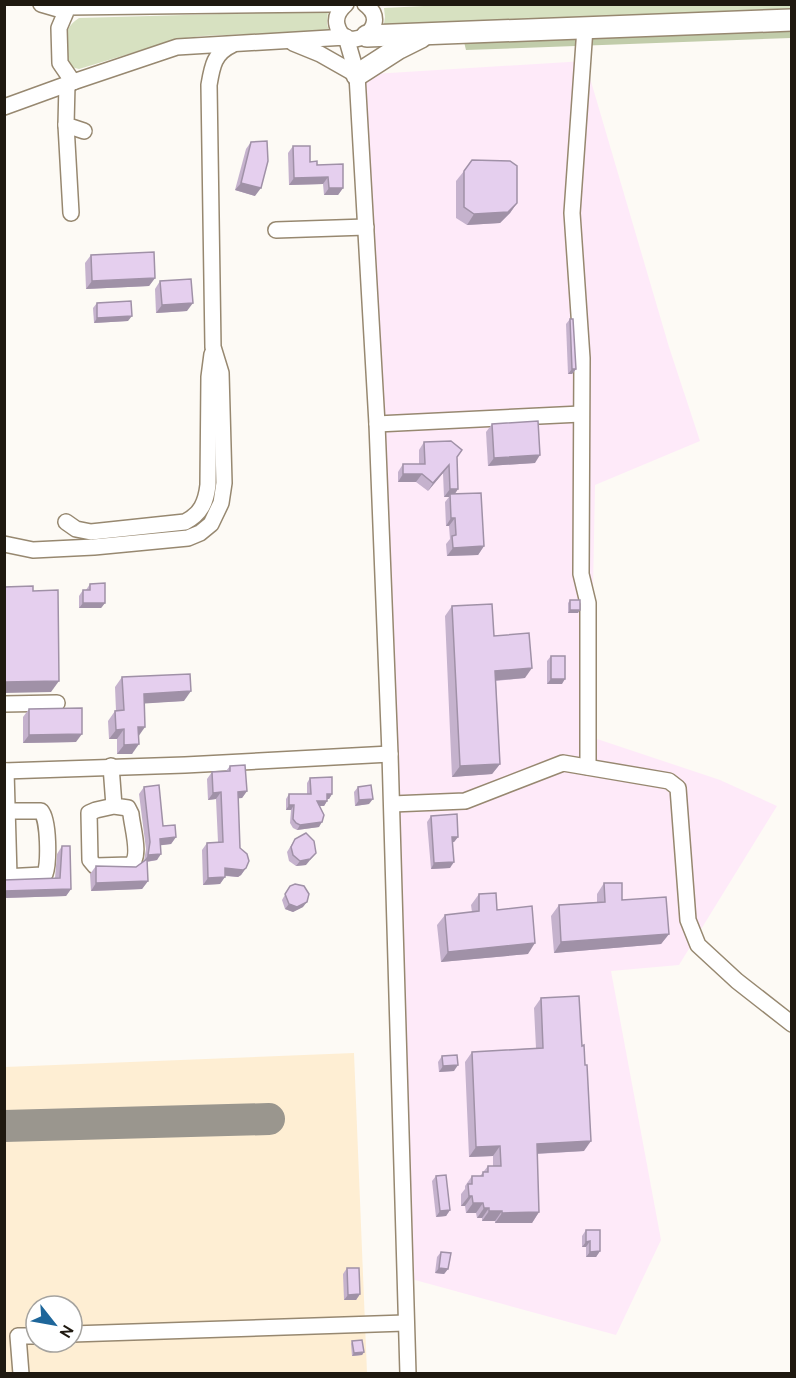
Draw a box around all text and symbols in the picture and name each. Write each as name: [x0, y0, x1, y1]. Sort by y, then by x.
north arrow: [24, 1294, 84, 1354]
text: N: [55, 1322, 77, 1341]

